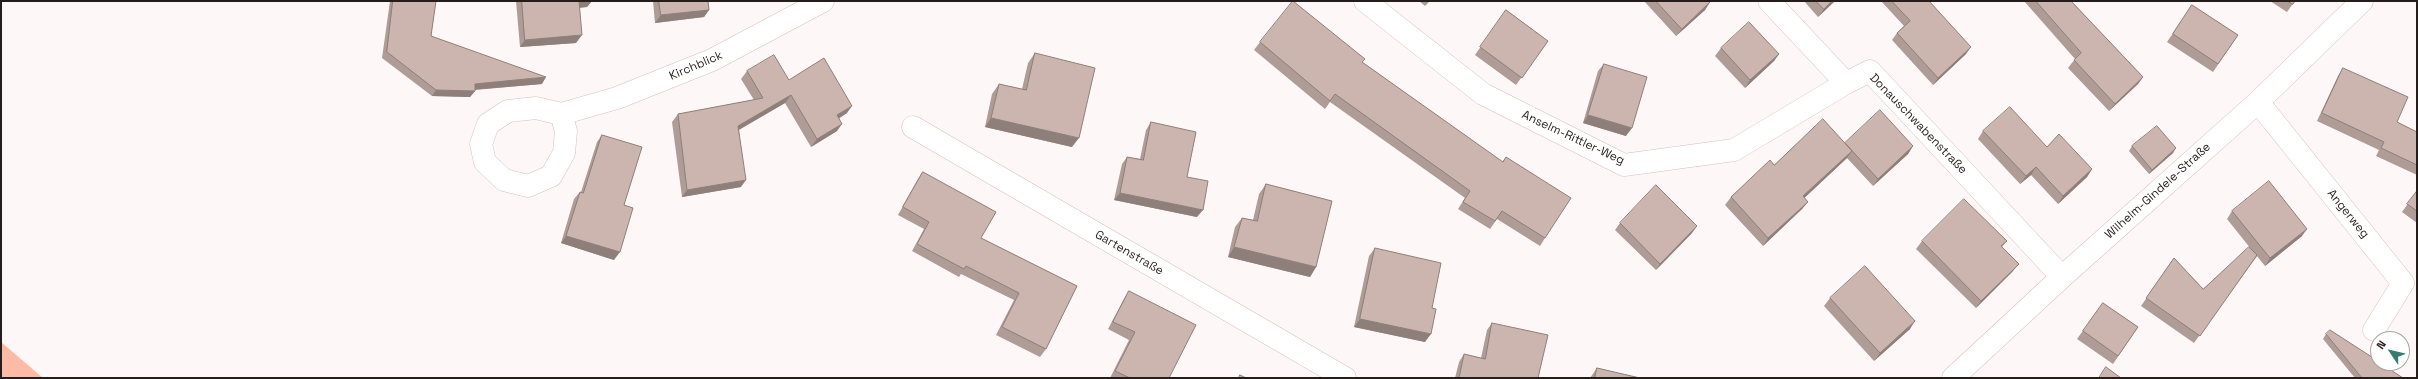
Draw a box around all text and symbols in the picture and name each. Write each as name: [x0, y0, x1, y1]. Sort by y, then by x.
street label: Kirchblick: [667, 48, 725, 84]
street label: Donauschwabenstraße: [1866, 71, 1970, 177]
street label: Anselm-Rittler-Weg: [1519, 108, 1627, 168]
street label: Wilhelm-Gindele-Straße: [2102, 140, 2214, 242]
street label: Angerweg: [2324, 187, 2372, 241]
street label: Gartenstraße: [1092, 228, 1166, 278]
north arrow: [2370, 331, 2410, 371]
text: N: [2373, 338, 2389, 352]

